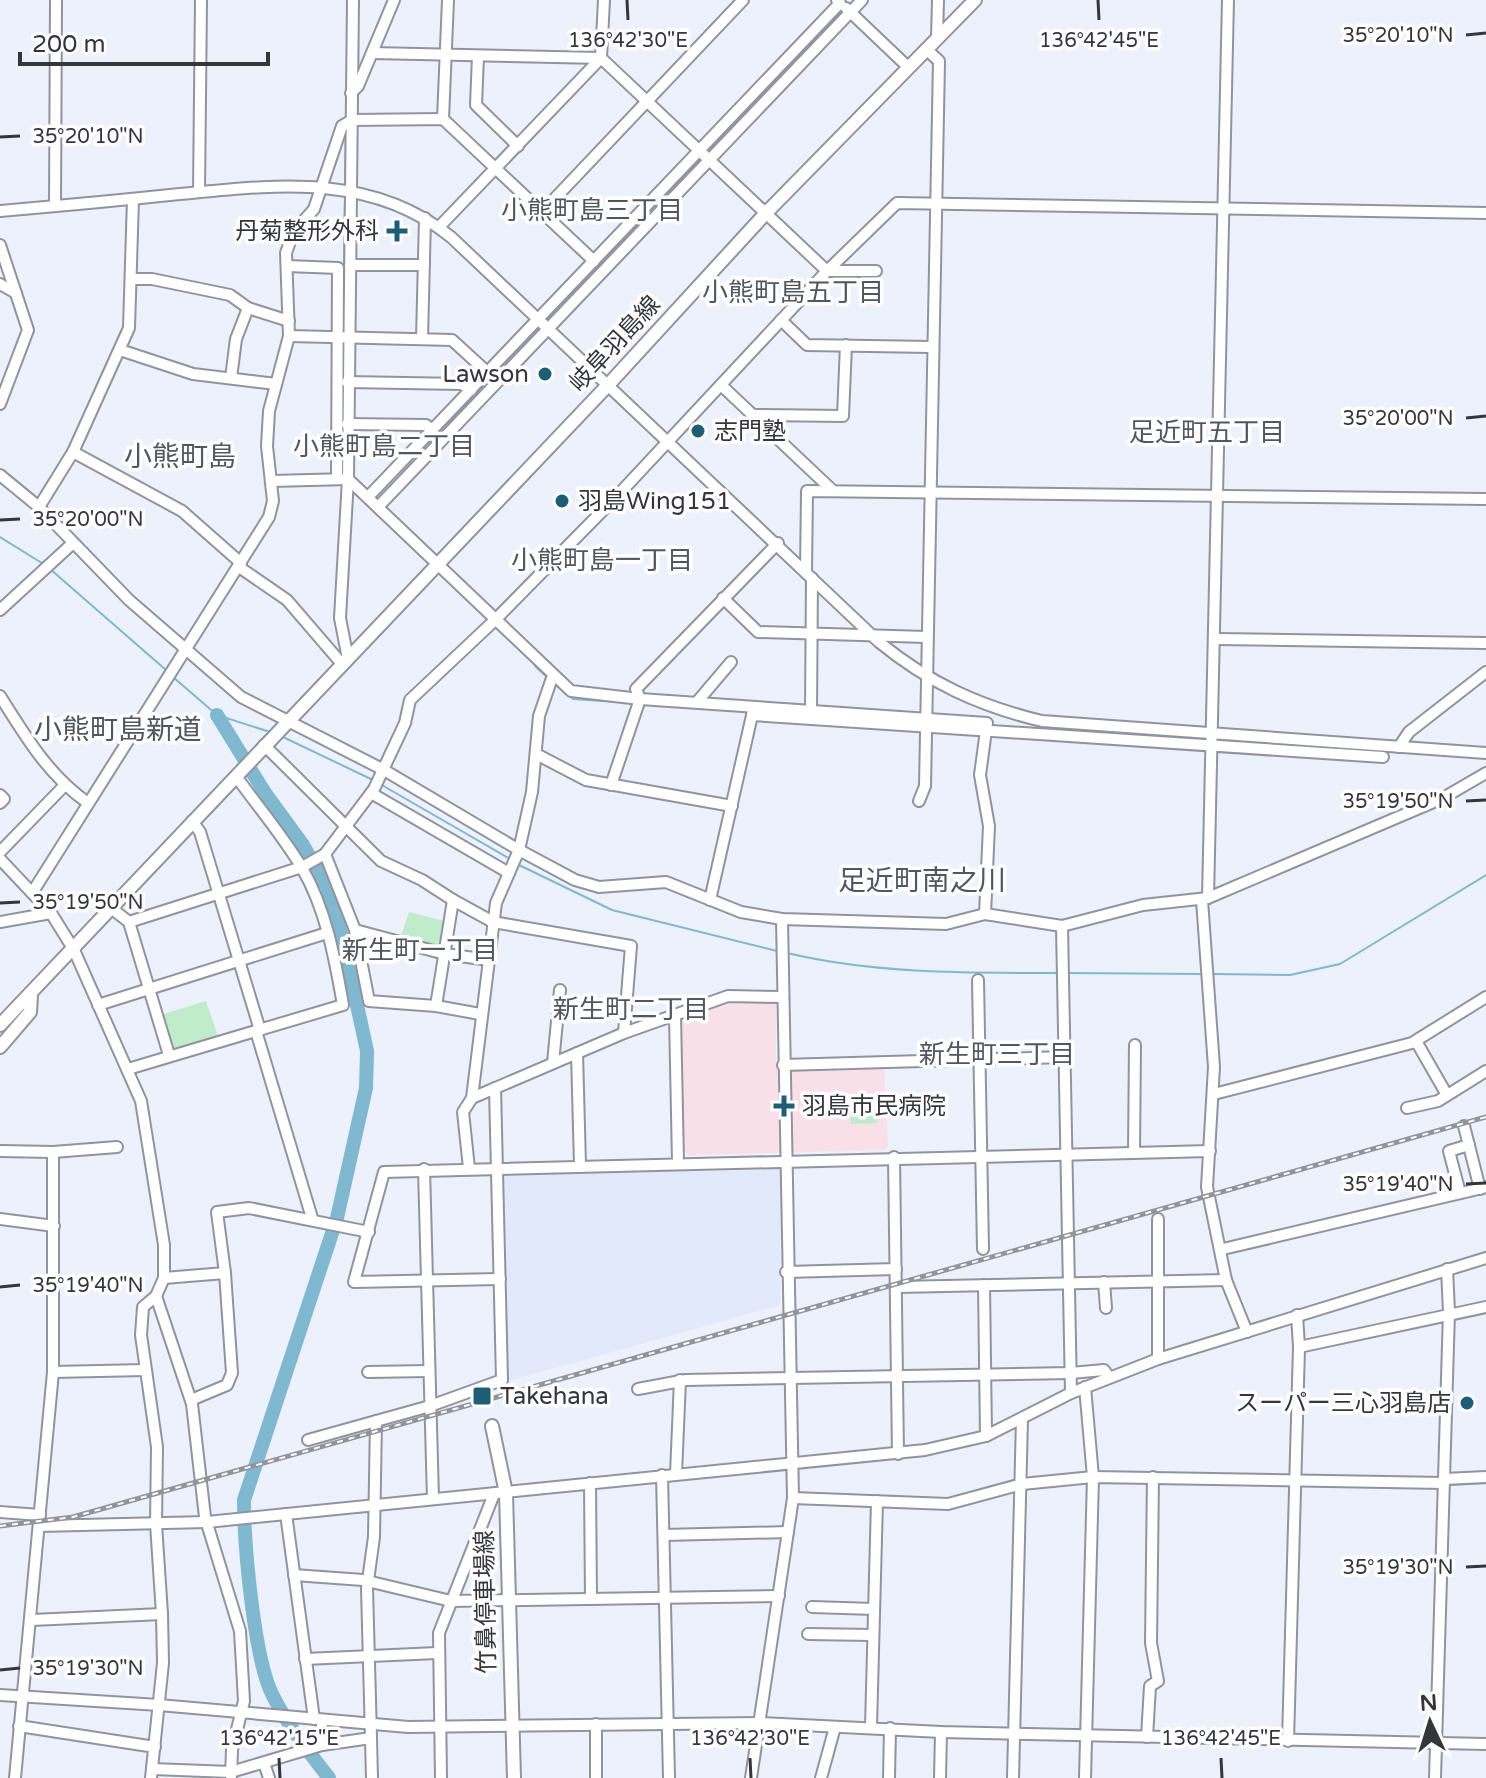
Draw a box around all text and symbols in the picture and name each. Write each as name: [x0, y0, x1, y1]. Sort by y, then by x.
scale bar: [20, 16, 268, 66]
text: 35°20'10"N: [1342, 24, 1454, 48]
text: 136°42'30"E: [568, 29, 688, 53]
text: 136°42'45"E: [1039, 29, 1159, 53]
text: 200 m: [32, 30, 106, 59]
text: 35°20'10"N: [32, 125, 144, 149]
district label: 小熊町島三丁目: [501, 195, 683, 226]
place label: 丹菊整形外科: [235, 217, 379, 246]
marker: 丹菊整形外科: [386, 220, 408, 242]
district label: 小熊町島五丁目: [702, 277, 884, 308]
street label: 岐阜羽島線: [563, 290, 667, 398]
place label: Lawson: [442, 360, 529, 389]
marker: Lawson: [536, 365, 554, 383]
text: 35°20'00"N: [1342, 407, 1454, 431]
place label: 志門塾: [714, 417, 786, 446]
district label: 足近町五丁目: [1129, 417, 1285, 448]
marker: 志門塾: [689, 422, 707, 440]
district label: 小熊町島二丁目: [293, 431, 475, 462]
district label: 小熊町島: [124, 440, 236, 474]
place label: 羽島Wing151: [578, 487, 731, 516]
marker: 羽島Wing151: [553, 492, 571, 510]
text: 35°20'00"N: [32, 508, 144, 532]
district label: 小熊町島一丁目: [511, 545, 693, 576]
district label: 小熊町島新道: [34, 713, 202, 747]
text: 35°19'50"N: [1342, 790, 1454, 814]
district label: 足近町南之川: [838, 864, 1006, 898]
text: 35°19'50"N: [32, 891, 144, 915]
district label: 新生町一丁目: [342, 935, 498, 966]
district label: 新生町二丁目: [553, 994, 709, 1025]
district label: 新生町三丁目: [919, 1039, 1075, 1070]
place label: 羽島市民病院: [802, 1092, 946, 1121]
marker: 羽島市民病院: [773, 1095, 795, 1117]
text: 35°19'40"N: [1342, 1173, 1454, 1197]
text: 35°19'40"N: [32, 1274, 144, 1298]
place label: Takehana: [500, 1382, 609, 1411]
marker: Takehana: [471, 1385, 493, 1407]
place label: スーパー三心羽島店: [1235, 1389, 1451, 1418]
marker: スーパー三心羽島店: [1458, 1394, 1476, 1412]
street label: 竹鼻停車場線: [470, 1530, 502, 1674]
text: 35°19'30"N: [1342, 1556, 1454, 1580]
text: 35°19'30"N: [32, 1657, 144, 1681]
north arrow: [1390, 1682, 1470, 1762]
text: N: [1419, 1689, 1438, 1717]
text: 136°42'15"E: [219, 1727, 339, 1751]
text: 136°42'30"E: [690, 1727, 810, 1751]
text: 136°42'45"E: [1161, 1727, 1281, 1751]

